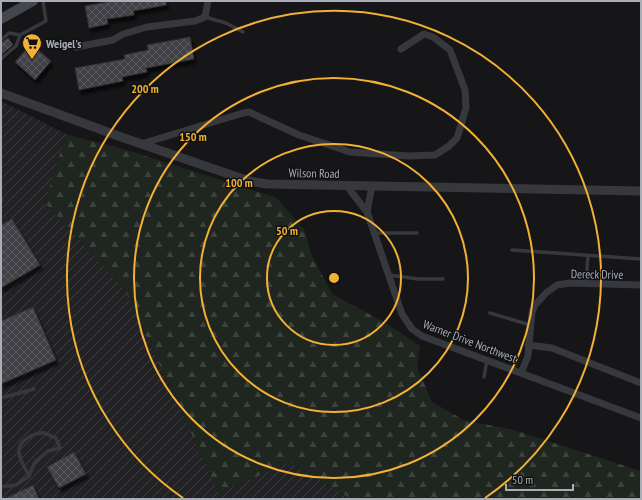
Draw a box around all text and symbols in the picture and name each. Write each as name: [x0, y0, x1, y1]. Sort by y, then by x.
supermarket icon: Weigel's: [21, 32, 43, 60]
place label: Weigel's: [45, 36, 81, 51]
text: 200 m: [131, 81, 159, 96]
text: 150 m: [179, 129, 207, 144]
street label: Wilson Road: [288, 165, 340, 181]
text: 100 m: [225, 175, 253, 190]
text: 50 m: [276, 223, 298, 238]
street label: Dereck Drive: [571, 266, 623, 282]
centre of rings: [327, 271, 341, 285]
street label: Warner Drive Northwest: [421, 316, 520, 366]
scale bar: [506, 466, 573, 492]
text: 50 m: [512, 472, 533, 487]

